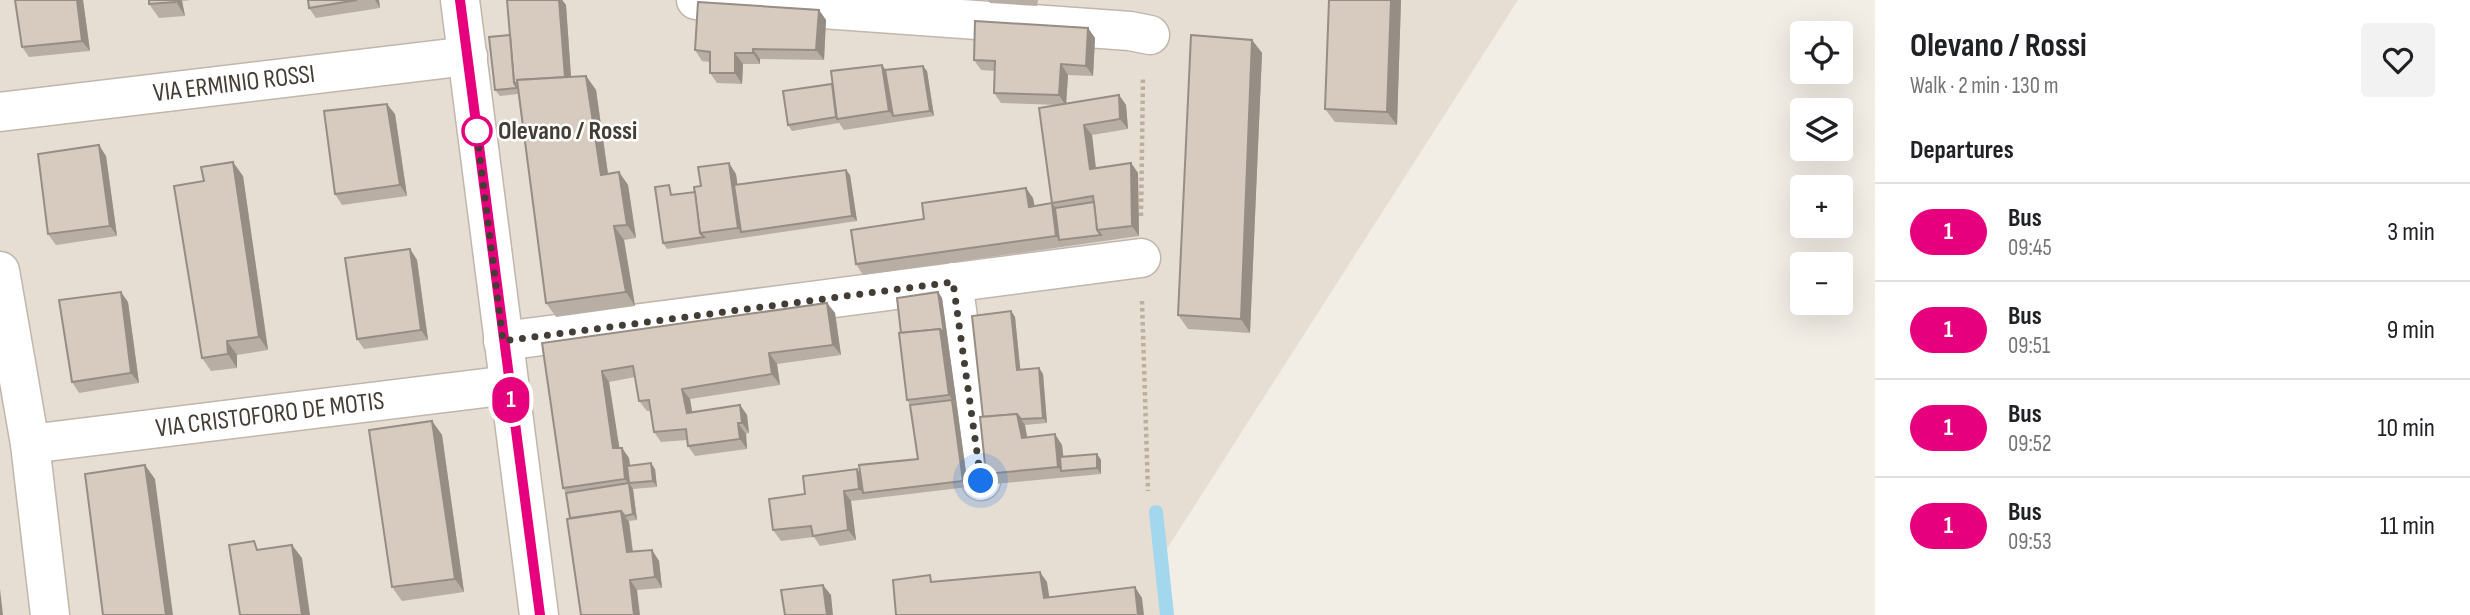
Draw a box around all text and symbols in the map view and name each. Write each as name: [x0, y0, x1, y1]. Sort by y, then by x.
map controls: [1790, 21, 1853, 315]
button: locate: [1790, 21, 1853, 84]
button: heart: [2361, 23, 2435, 97]
text: Olevano / Rossi: [1910, 26, 2087, 66]
street label: VIA ERMINIO ROSSI: [151, 59, 317, 109]
text: Walk · 2 min · 130 m: [1910, 72, 2058, 100]
button: layers: [1790, 98, 1853, 161]
marker: Olevano / Rossi: [462, 116, 492, 146]
place label: Olevano / Rossi: [498, 116, 637, 147]
text: Departures: [1910, 135, 2014, 166]
button: +: [1790, 175, 1853, 238]
text: Bus: [2008, 203, 2042, 234]
text: 1: [1944, 217, 1953, 246]
text: 3 min: [2387, 217, 2435, 248]
text: 09:45: [2008, 234, 2052, 262]
button: −: [1790, 252, 1853, 315]
text: Bus: [2008, 301, 2042, 332]
text: 1: [1944, 315, 1953, 344]
text: 9 min: [2387, 315, 2435, 346]
text: 09:51: [2008, 332, 2050, 360]
line badge: 1: [488, 377, 534, 423]
text: 1: [506, 385, 516, 414]
street label: VIA CRISTOFORO DE MOTIS: [154, 386, 386, 444]
text: Bus: [2008, 399, 2042, 430]
text: 1: [1944, 413, 1953, 442]
text: 10 min: [2378, 413, 2435, 444]
text: 09:52: [2008, 430, 2052, 458]
your location: [963, 463, 998, 498]
text: Bus: [2008, 497, 2042, 528]
text: 1: [1944, 511, 1953, 540]
text: 11 min: [2380, 511, 2435, 542]
text: 09:53: [2008, 528, 2052, 556]

